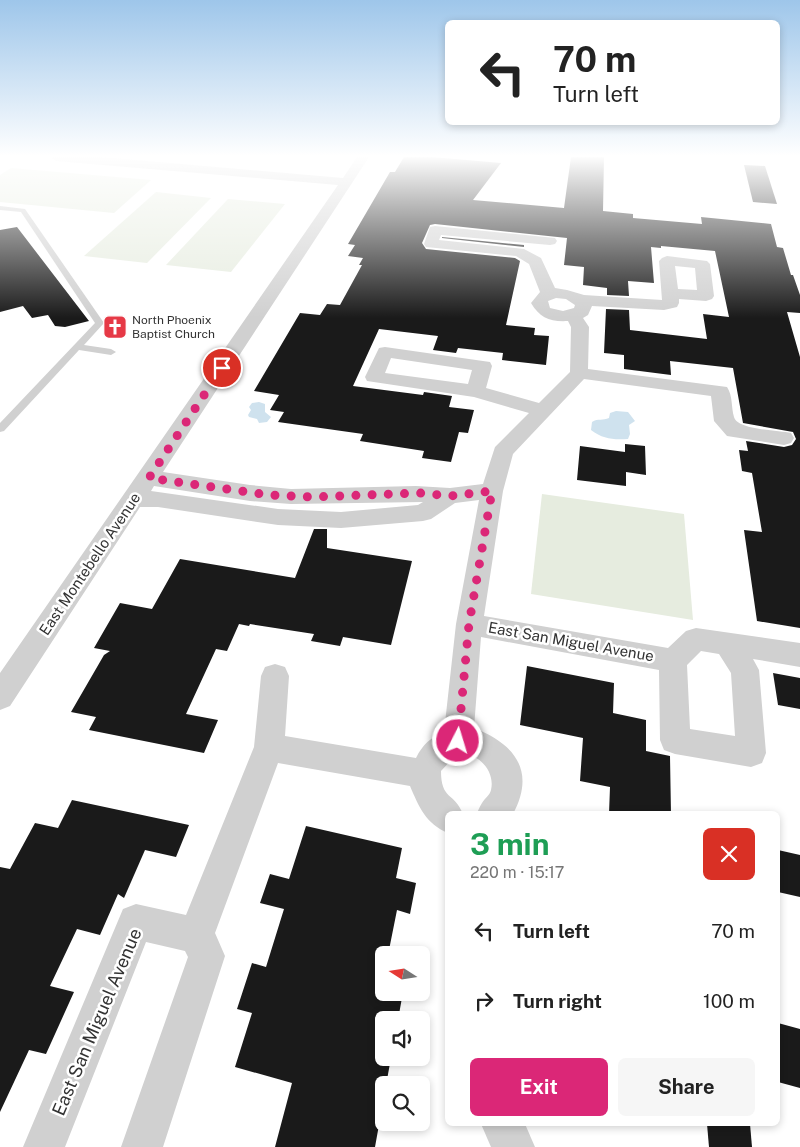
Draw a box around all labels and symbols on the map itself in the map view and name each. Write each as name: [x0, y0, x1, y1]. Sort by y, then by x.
place label: North Phoenix Baptist Church: [132, 313, 215, 341]
church icon: North Phoenix Baptist Church: [102, 314, 128, 340]
pin: [201, 347, 243, 389]
street label: East Montebello Avenue: [36, 489, 144, 638]
street label: East San Miguel Avenue: [487, 619, 655, 664]
position arrow: [431, 714, 483, 766]
street label: East San Miguel Avenue: [48, 925, 146, 1119]
north arrow: [375, 946, 430, 1001]

